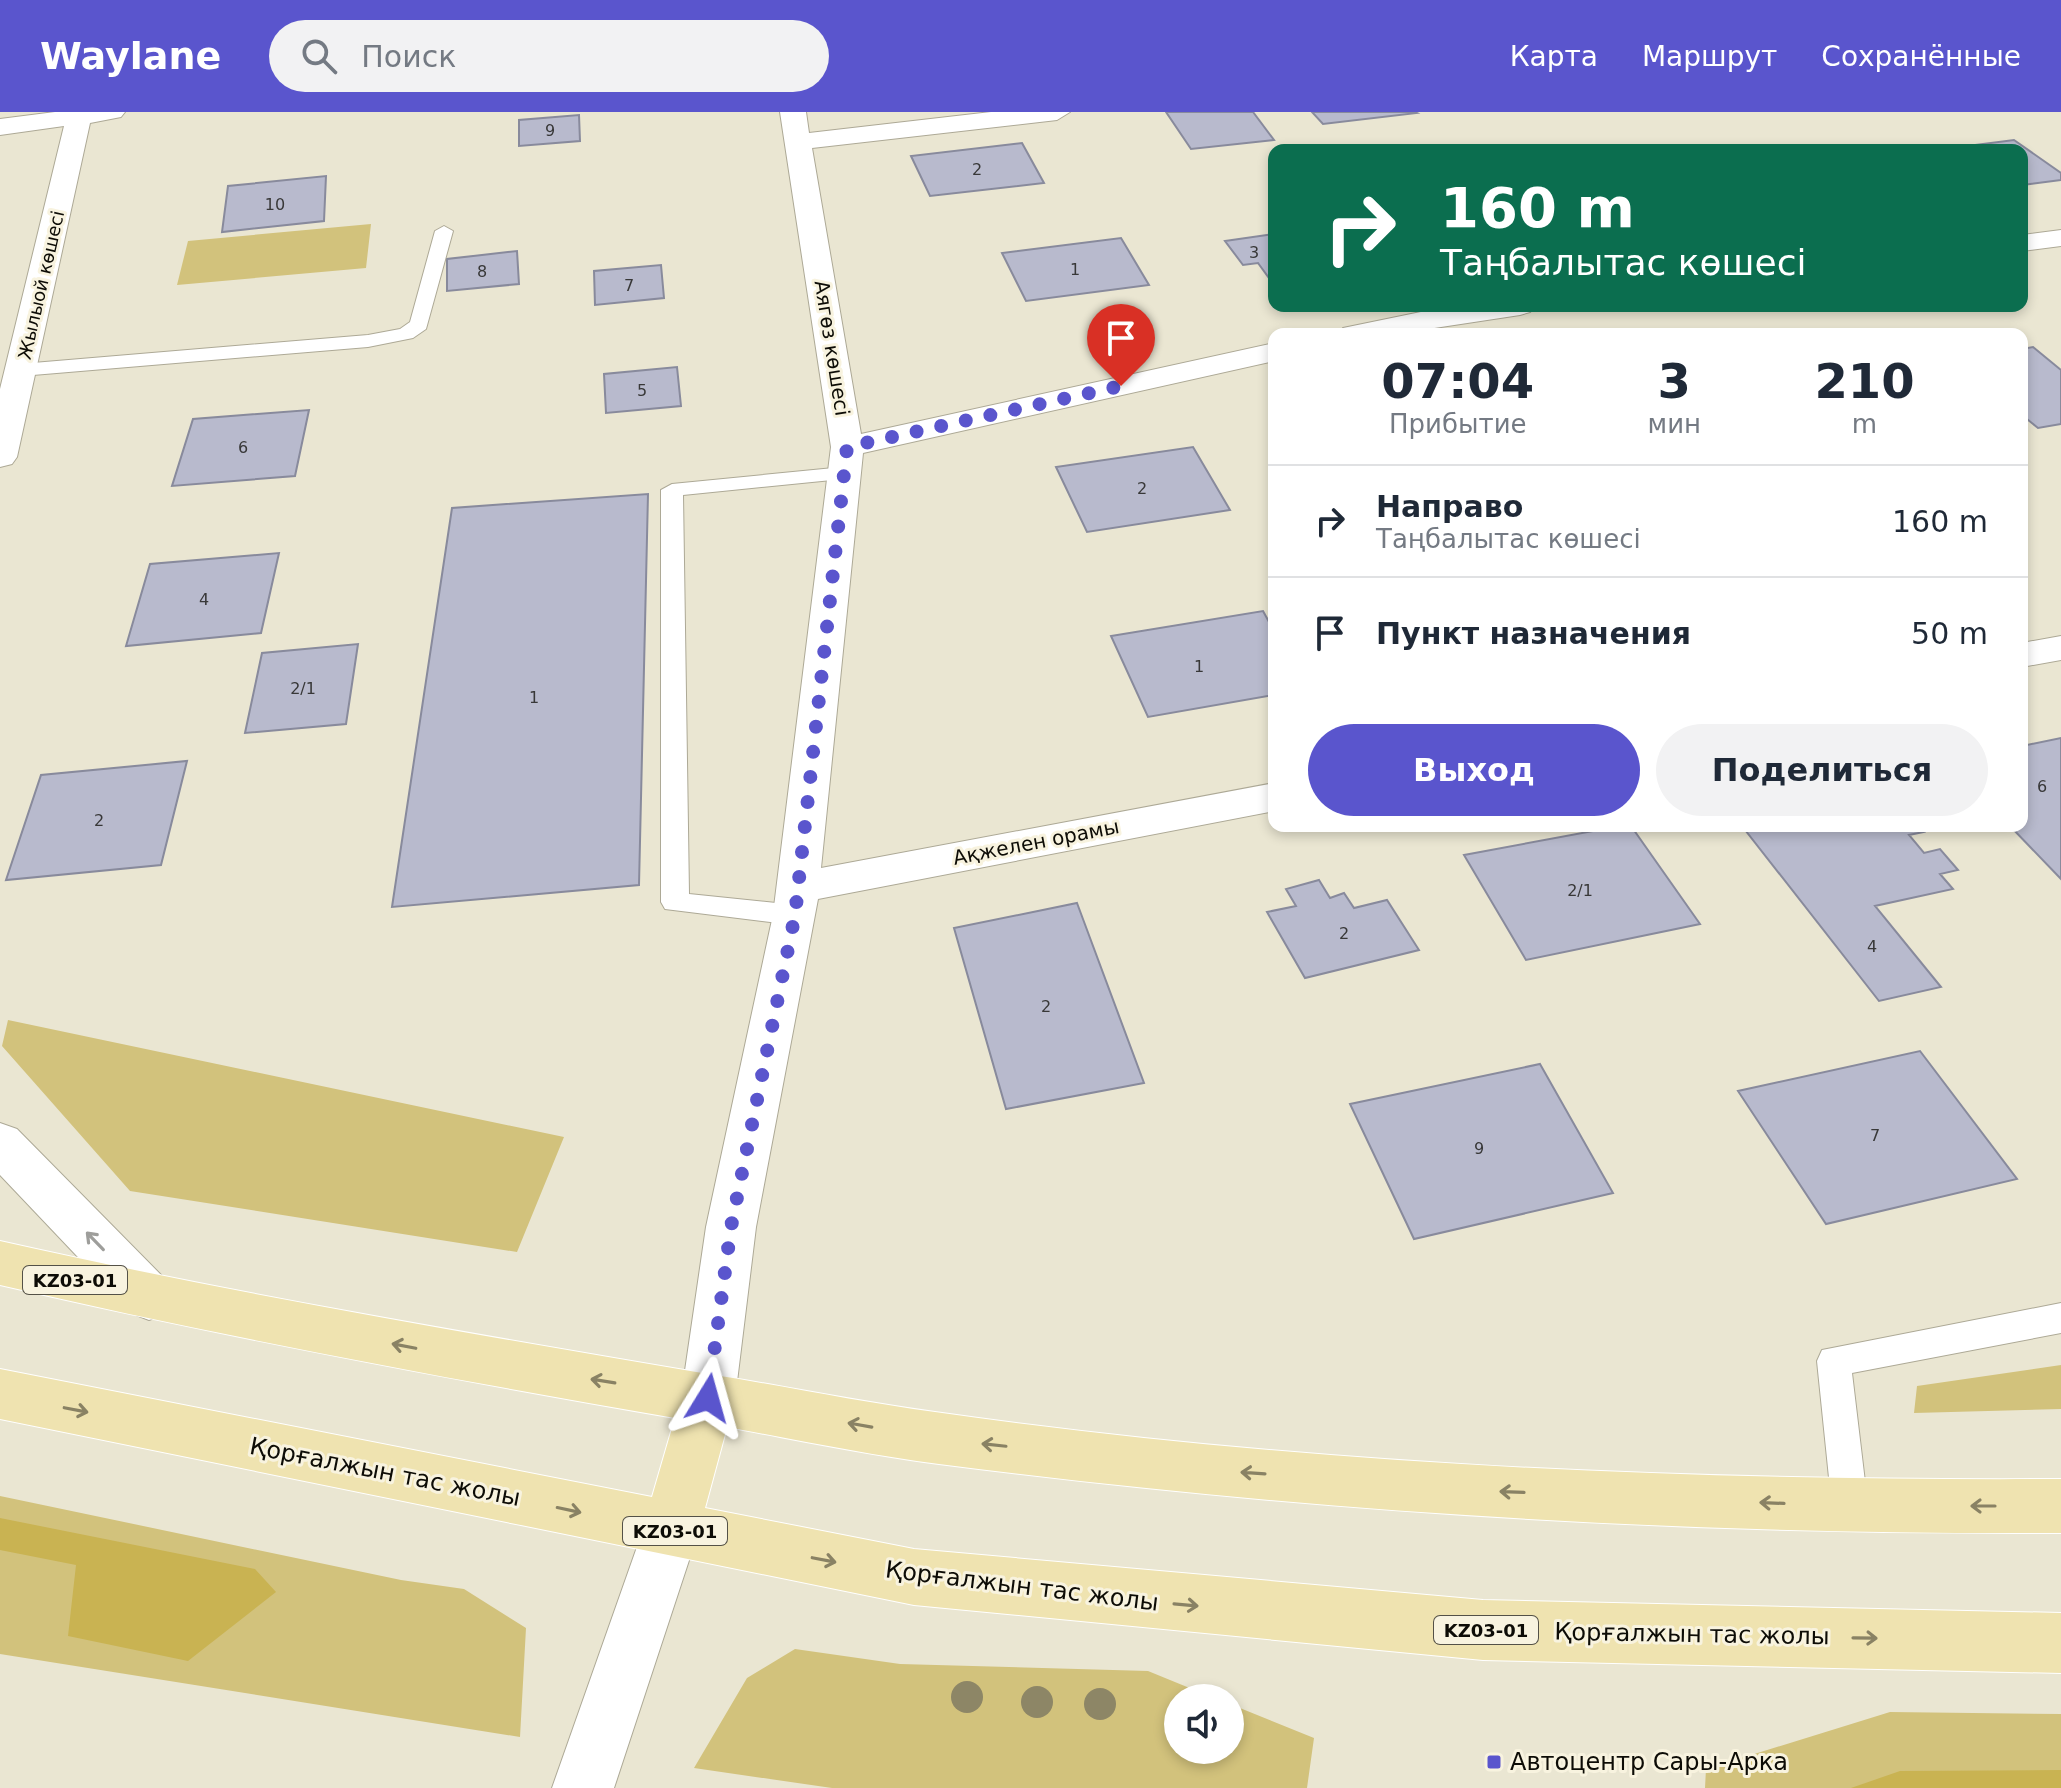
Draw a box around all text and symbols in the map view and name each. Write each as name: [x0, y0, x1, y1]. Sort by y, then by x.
search box: [269, 20, 829, 92]
text: Waylane: [40, 34, 221, 78]
icon: search: [297, 34, 341, 78]
text: Поиск: [361, 39, 456, 74]
text: Карта: [1510, 40, 1598, 73]
text: Маршрут: [1642, 40, 1777, 73]
text: Сохранённые: [1821, 40, 2021, 73]
house number: 9: [545, 121, 555, 140]
house number: 2: [972, 160, 982, 179]
text: 160 m: [1440, 175, 1635, 240]
icon: right: [1308, 176, 1412, 280]
house number: 10: [265, 195, 285, 214]
street label: Жылыой көшесі: [14, 209, 68, 361]
text: Таңбалытас көшесі: [1440, 242, 1806, 283]
house number: 3: [1249, 243, 1259, 262]
house number: 1: [1070, 260, 1080, 279]
house number: 8: [477, 262, 487, 281]
house number: 7: [624, 276, 634, 295]
street label: Аягөз көшесі: [809, 278, 855, 418]
pin: [1087, 304, 1155, 386]
icon: arrive: [1099, 316, 1143, 360]
text: 07:04: [1381, 353, 1534, 409]
text: 3: [1658, 353, 1691, 409]
text: 210: [1814, 353, 1915, 409]
house number: 5: [637, 381, 647, 400]
text: Прибытие: [1389, 409, 1527, 439]
text: мин: [1648, 409, 1701, 439]
text: m: [1852, 409, 1877, 439]
house number: 6: [238, 438, 248, 457]
house number: 2: [1137, 479, 1147, 498]
text: Направо: [1376, 489, 1523, 524]
icon: right: [1308, 499, 1352, 543]
text: 160 m: [1892, 504, 1988, 539]
text: Таңбалытас көшесі: [1376, 524, 1641, 554]
house number: 4: [199, 590, 209, 609]
icon: arrive: [1308, 611, 1352, 655]
text: Пункт назначения: [1376, 616, 1691, 651]
text: 50 m: [1911, 616, 1988, 651]
house number: 1: [1194, 657, 1204, 676]
house number: 2/1: [290, 679, 316, 698]
house number: 1: [529, 688, 539, 707]
button: Выход: [1308, 724, 1640, 816]
button: Поделиться: [1656, 724, 1988, 816]
house number: 6: [2037, 777, 2047, 796]
house number: 2: [94, 811, 104, 830]
street label: Ақжелен орамы: [951, 814, 1121, 870]
house number: 2/1: [1567, 881, 1593, 900]
house number: 2: [1339, 924, 1349, 943]
house number: 4: [1867, 937, 1877, 956]
house number: 2: [1041, 997, 1051, 1016]
house number: 7: [1870, 1126, 1880, 1145]
house number: 9: [1474, 1139, 1484, 1158]
one-way arrow: [86, 1232, 105, 1251]
road number: KZ03-01: [23, 1266, 127, 1294]
one-way arrow: [391, 1338, 417, 1353]
position arrow: [666, 1356, 750, 1440]
one-way arrow: [591, 1373, 617, 1388]
one-way arrow: [63, 1403, 89, 1418]
one-way arrow: [847, 1416, 873, 1431]
street label: Қорғалжын тас жолы: [247, 1432, 523, 1512]
one-way arrow: [981, 1437, 1008, 1452]
one-way arrow: [1240, 1465, 1267, 1480]
one-way arrow: [1499, 1484, 1526, 1499]
one-way arrow: [1759, 1496, 1786, 1511]
one-way arrow: [1970, 1498, 1997, 1514]
one-way arrow: [556, 1503, 581, 1518]
road number: KZ03-01: [623, 1517, 727, 1545]
one-way arrow: [811, 1553, 836, 1568]
street label: Қорғалжын тас жолы: [884, 1555, 1160, 1617]
one-way arrow: [1172, 1597, 1199, 1612]
road number: KZ03-01: [1434, 1616, 1538, 1644]
street label: Қорғалжын тас жолы: [1554, 1618, 1830, 1650]
one-way arrow: [1851, 1630, 1878, 1646]
map controls: [1164, 1684, 1244, 1764]
button: sound: [1164, 1684, 1244, 1764]
place label: Автоцентр Сары-Арка: [1510, 1748, 1788, 1776]
marker: Автоцентр Сары-Арка: [1485, 1753, 1503, 1771]

